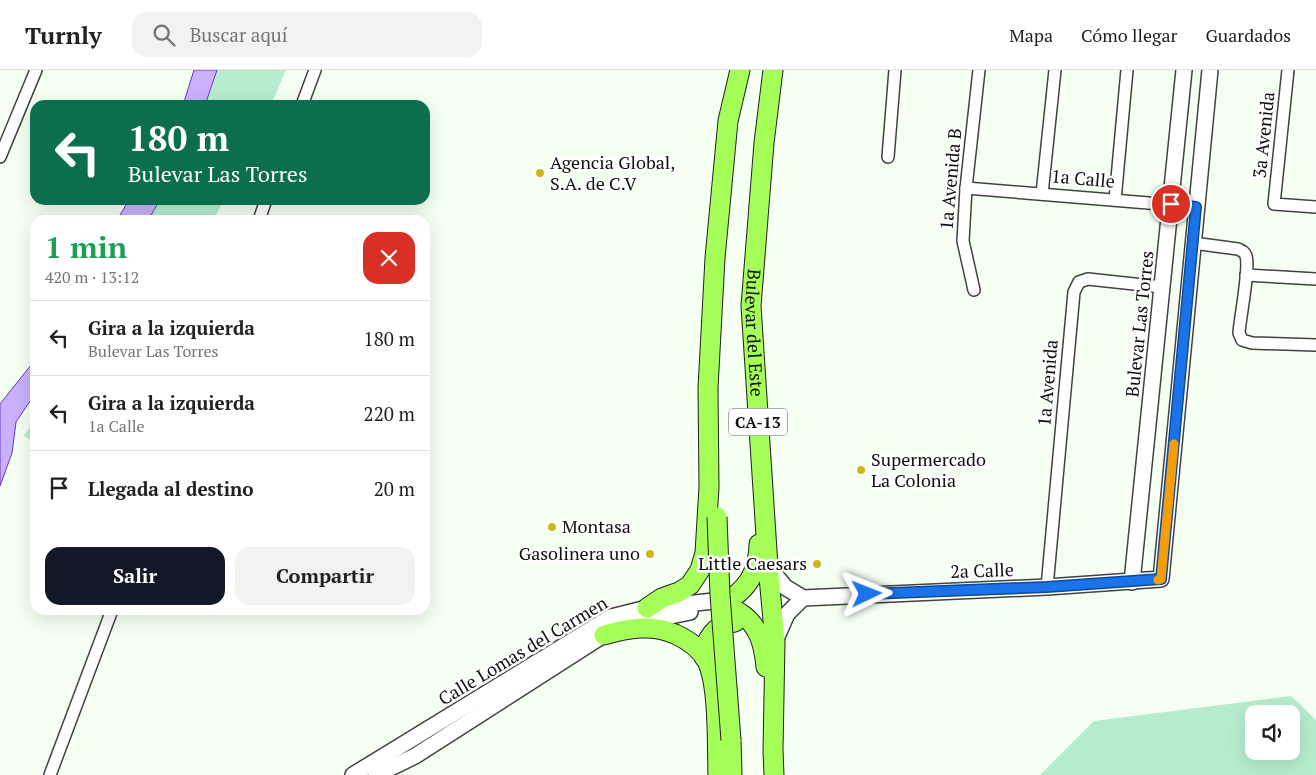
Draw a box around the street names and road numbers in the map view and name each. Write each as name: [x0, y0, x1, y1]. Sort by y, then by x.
street label: 3a Avenida: [1247, 90, 1279, 179]
street label: 1a Avenida B: [934, 127, 966, 231]
street label: 1a Calle: [1050, 163, 1116, 193]
street label: Bulevar Las Torres: [1119, 250, 1159, 398]
street label: Bulevar del Este: [740, 268, 770, 397]
street label: 1a Avenida: [1031, 339, 1063, 427]
road number: CA-13: [729, 408, 787, 436]
street label: 2a Calle: [950, 557, 1014, 583]
street label: Calle Lomas del Carmen: [433, 590, 612, 710]

